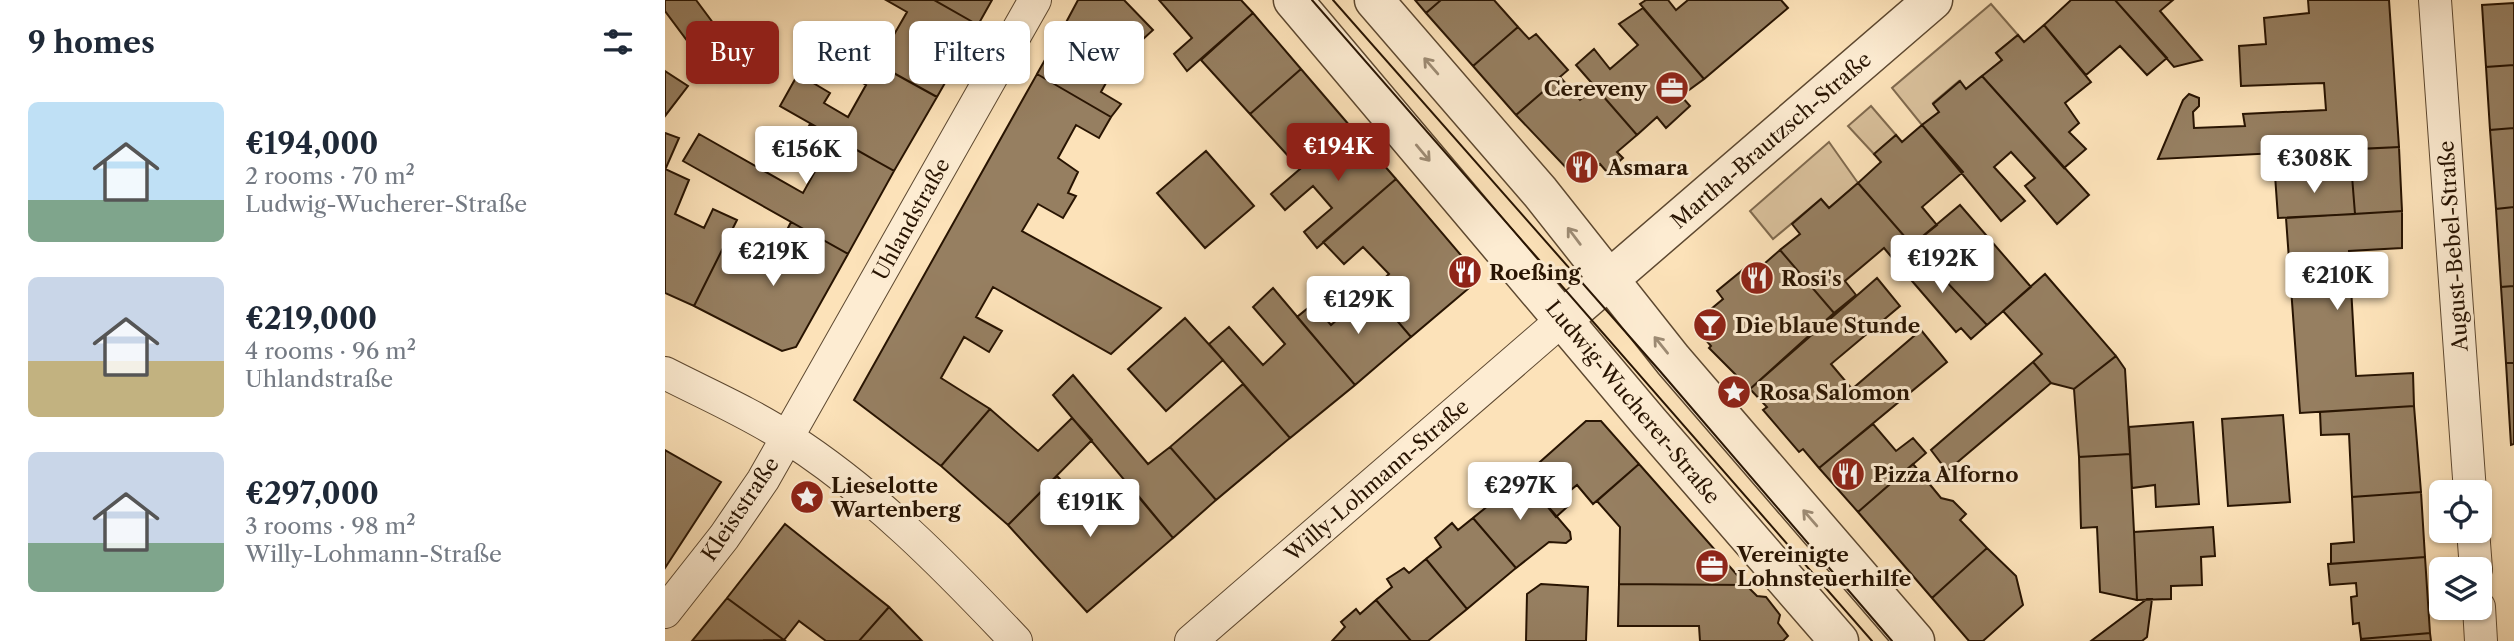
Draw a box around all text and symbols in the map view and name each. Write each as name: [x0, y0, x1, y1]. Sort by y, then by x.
chip: Buy: [686, 21, 779, 84]
chip: Rent: [793, 21, 895, 84]
chip: Filters: [909, 21, 1030, 84]
chip: New: [1044, 21, 1144, 84]
icon: filters: [599, 23, 637, 61]
text: 9 homes: [28, 24, 155, 61]
street label: Martha-Brautzsch-Straße: [1666, 46, 1876, 234]
one-way arrow: [1423, 57, 1439, 75]
office icon: Cereveny: [1653, 69, 1691, 107]
place label: Cereveny: [1544, 76, 1648, 101]
pin: €194K: [1289, 124, 1387, 183]
text: €194,000: [245, 125, 378, 162]
pin: €156K: [757, 127, 855, 186]
icon: home: [84, 130, 168, 214]
text: €194K: [1303, 132, 1373, 160]
text: €156K: [771, 135, 841, 163]
pin: €308K: [2265, 136, 2363, 195]
street label: August-Bebel-Straße: [2433, 140, 2473, 353]
one-way arrow: [1415, 143, 1431, 161]
text: €308K: [2277, 144, 2351, 172]
restaurant icon: Asmara: [1563, 148, 1601, 186]
street label: Uhlandstraße: [867, 154, 955, 284]
place label: Asmara: [1606, 155, 1689, 180]
text: 2 rooms · 70 m²: [245, 162, 415, 190]
text: Ludwig-Wucherer-Straße: [245, 190, 527, 218]
one-way arrow: [1567, 228, 1582, 246]
pin: €219K: [724, 229, 822, 288]
pin: €192K: [1893, 236, 1991, 295]
text: €219K: [738, 237, 808, 265]
text: €192K: [1907, 244, 1977, 272]
pin: €210K: [2288, 252, 2386, 312]
restaurant icon: Roeßing: [1446, 253, 1484, 291]
restaurant icon: Rosi's: [1738, 259, 1776, 297]
place label: Roeßing: [1489, 260, 1582, 285]
text: €210K: [2301, 261, 2373, 289]
place label: Rosi's: [1781, 266, 1842, 291]
pin: €129K: [1309, 276, 1407, 336]
text: €129K: [1323, 285, 1393, 313]
street label: Ludwig-Wucherer-Straße: [1541, 295, 1725, 509]
text: €219,000: [245, 300, 377, 337]
icon: home: [84, 305, 168, 389]
bar icon: Die blaue Stunde: [1691, 306, 1729, 344]
place label: Die blaue Stunde: [1735, 313, 1920, 338]
text: 4 rooms · 96 m²: [245, 337, 416, 365]
one-way arrow: [1653, 337, 1669, 355]
text: Uhlandstraße: [245, 365, 393, 393]
place icon: Rosa Salomon: [1715, 373, 1753, 411]
place label: Rosa Salomon: [1759, 380, 1911, 405]
street label: Willy-Lohmann-Straße: [1279, 394, 1474, 567]
street label: Kleiststraße: [696, 452, 784, 566]
restaurant icon: Pizza Alforno: [1829, 455, 1867, 493]
pin: €297K: [1471, 462, 1569, 522]
place label: Pizza Alforno: [1873, 462, 2019, 487]
text: €297K: [1484, 471, 1556, 499]
place label: Lieselotte Wartenberg: [830, 473, 961, 522]
text: €297,000: [245, 475, 379, 512]
place icon: Lieselotte Wartenberg: [788, 478, 826, 516]
icon: home: [84, 480, 168, 564]
pin: €191K: [1041, 480, 1139, 539]
map controls: [2429, 480, 2492, 620]
button: locate: [2429, 480, 2492, 543]
text: €191K: [1056, 488, 1124, 516]
one-way arrow: [1802, 509, 1818, 527]
text: 3 rooms · 98 m²: [245, 512, 416, 540]
text: Willy-Lohmann-Straße: [245, 540, 502, 568]
place label: Vereinigte Lohnsteuerhilfe: [1736, 542, 1911, 591]
office icon: Vereinigte Lohnsteuerhilfe: [1693, 547, 1731, 585]
button: layers: [2429, 557, 2492, 620]

